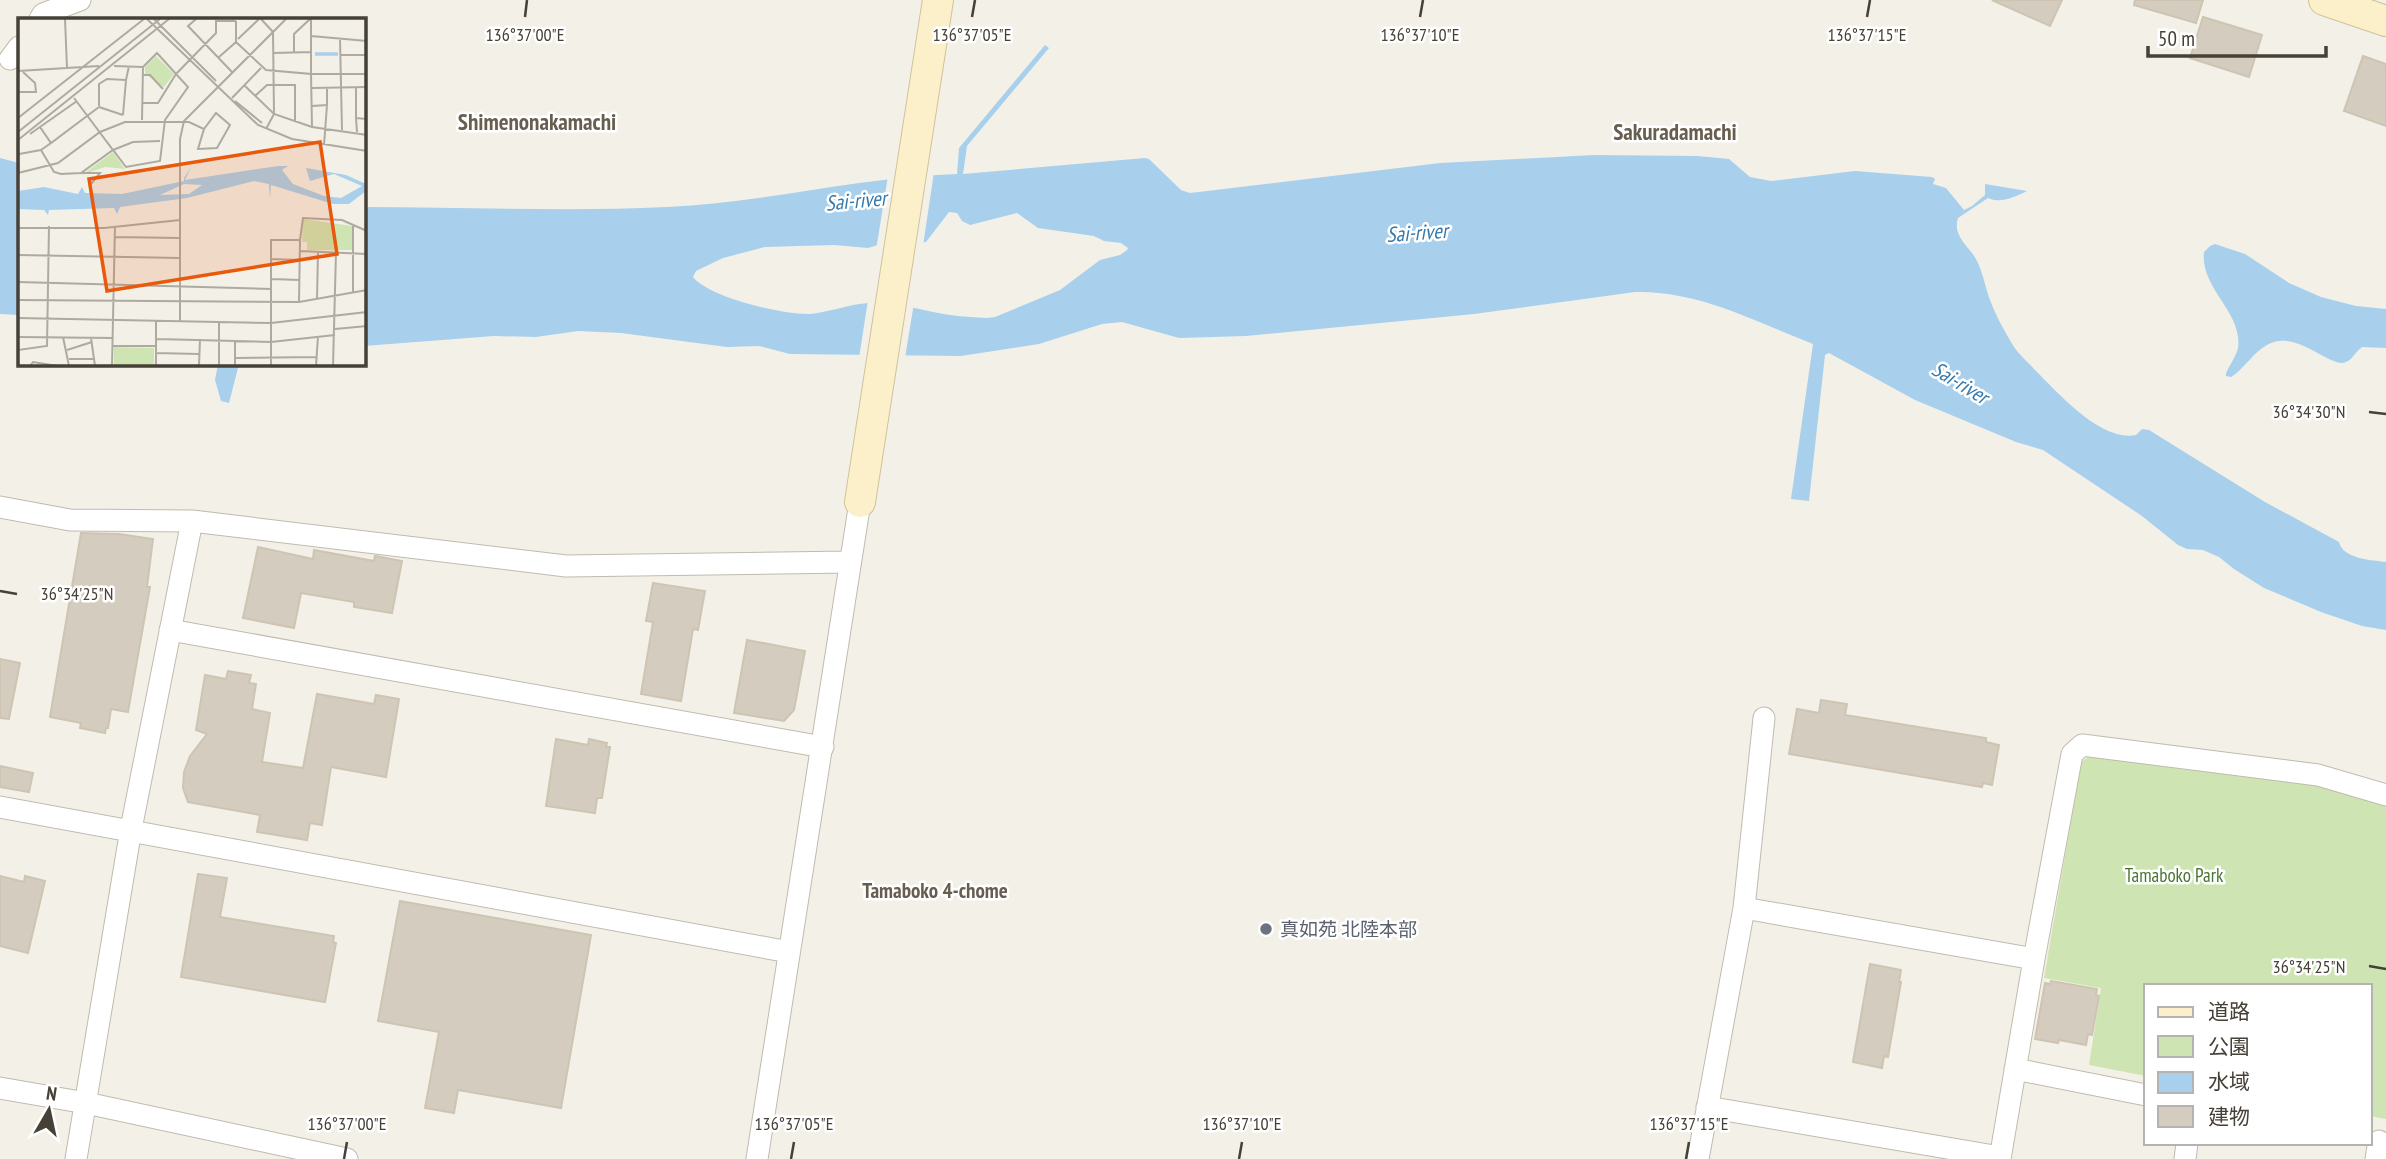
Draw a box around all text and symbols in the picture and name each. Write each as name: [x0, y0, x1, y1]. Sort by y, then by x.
scale bar: [2148, 14, 2326, 58]
inset map: [18, 18, 366, 366]
text: 136°37'00"E: [486, 23, 564, 46]
text: 136°37'05"E: [933, 23, 1011, 46]
text: 136°37'10"E: [1381, 23, 1459, 46]
text: 136°37'15"E: [1828, 23, 1906, 46]
text: 50 m: [2158, 25, 2195, 52]
district label: Shimenonakamachi: [458, 107, 616, 136]
district label: Sakuradamachi: [1613, 117, 1737, 146]
water label: Sai-river: [824, 184, 891, 217]
water label: Sai-river: [1386, 217, 1452, 248]
water label: Sai-river: [1927, 355, 1996, 412]
text: 36°34'30"N: [2273, 400, 2345, 423]
text: 36°34'25"N: [41, 582, 113, 605]
park label: Tamaboko Park: [2125, 863, 2224, 887]
district label: Tamaboko 4-chome: [862, 877, 1008, 904]
place label: 真如苑 北陸本部: [1280, 917, 1417, 941]
marker: 真如苑 北陸本部: [1258, 921, 1274, 937]
text: 36°34'25"N: [2273, 955, 2345, 978]
legend: [2144, 984, 2372, 1145]
text: 道路: [2208, 998, 2250, 1025]
text: 公園: [2208, 1033, 2250, 1060]
text: 水域: [2208, 1068, 2250, 1095]
north arrow: [14, 1075, 84, 1145]
text: N: [45, 1081, 59, 1106]
text: 建物: [2208, 1103, 2250, 1130]
text: 136°37'00"E: [308, 1112, 386, 1135]
text: 136°37'05"E: [755, 1112, 833, 1135]
text: 136°37'10"E: [1203, 1112, 1281, 1135]
text: 136°37'15"E: [1650, 1112, 1728, 1135]

